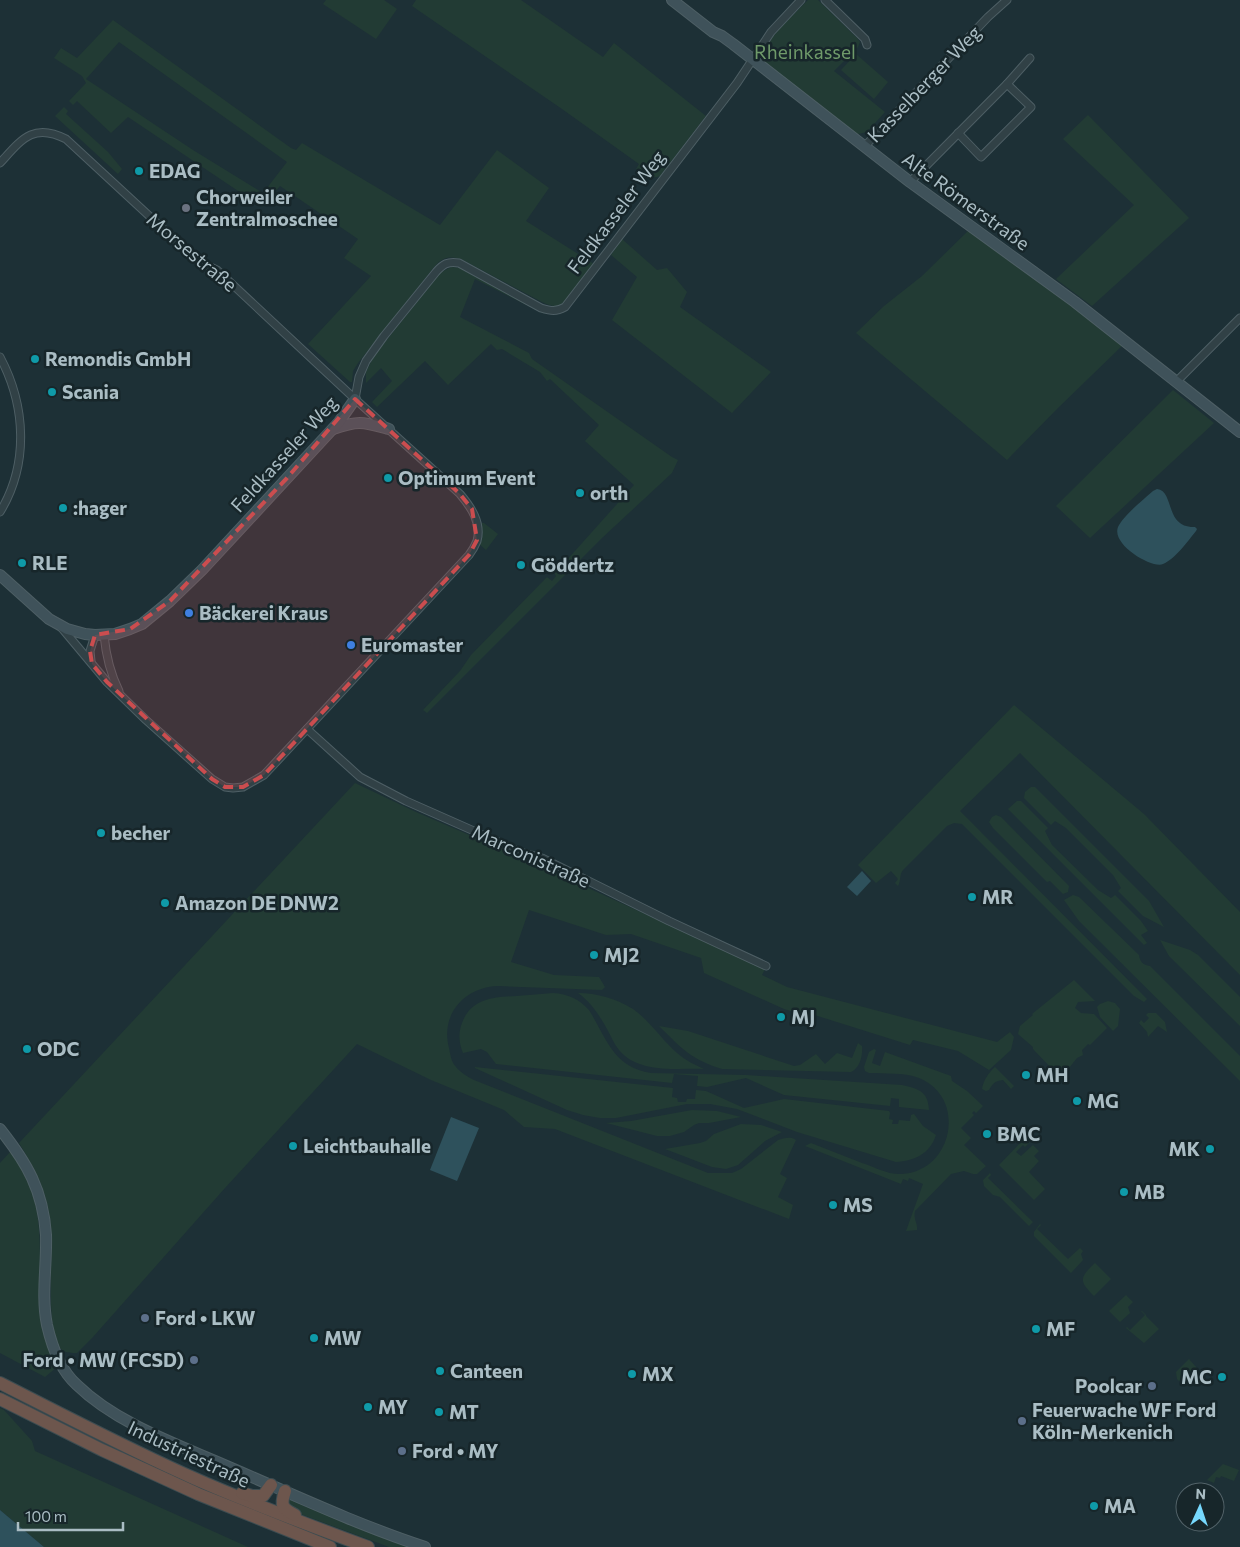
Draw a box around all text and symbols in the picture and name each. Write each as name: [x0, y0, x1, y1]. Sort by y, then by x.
street label: Kasselberger Weg: [862, 20, 985, 147]
park label: Rheinkassel: [754, 40, 856, 63]
street label: Feldkasseler Weg: [562, 146, 669, 278]
street label: Alte Römerstraße: [898, 147, 1034, 255]
place label: EDAG: [149, 159, 201, 182]
marker: EDAG: [133, 165, 145, 177]
place label: Chorweiler Zentralmoschee: [196, 185, 338, 230]
marker: Chorweiler Zentralmoschee: [180, 202, 192, 214]
street label: Morsestraße: [143, 207, 242, 296]
place label: Remondis GmbH: [45, 347, 191, 370]
marker: Remondis GmbH: [29, 353, 41, 365]
place label: Scania: [62, 380, 119, 403]
marker: Scania: [46, 386, 58, 398]
street label: Feldkasseler Weg: [225, 391, 342, 516]
place label: Optimum Event: [398, 466, 535, 489]
marker: Optimum Event: [382, 472, 394, 484]
place label: orth: [590, 481, 628, 504]
marker: orth: [574, 487, 586, 499]
place label: :hager: [73, 496, 127, 519]
marker: :hager: [57, 502, 69, 514]
place label: RLE: [32, 551, 68, 574]
place label: Göddertz: [531, 553, 614, 576]
marker: RLE: [16, 557, 28, 569]
marker: Göddertz: [515, 559, 527, 571]
place label: Bäckerei Kraus: [199, 601, 328, 624]
marker: Bäckerei Kraus: [183, 607, 195, 619]
place label: Euromaster: [361, 633, 463, 656]
marker: Euromaster: [345, 639, 357, 651]
street label: Marconistraße: [469, 819, 594, 892]
place label: becher: [111, 821, 170, 844]
marker: becher: [95, 827, 107, 839]
place label: MR: [982, 885, 1013, 908]
place label: Amazon DE DNW2: [175, 891, 339, 914]
marker: MR: [966, 891, 978, 903]
marker: Amazon DE DNW2: [159, 897, 171, 909]
place label: MJ2: [604, 943, 639, 966]
marker: MJ2: [588, 949, 600, 961]
place label: MJ: [791, 1005, 815, 1028]
marker: MJ: [775, 1011, 787, 1023]
place label: ODC: [37, 1037, 79, 1060]
marker: ODC: [21, 1043, 33, 1055]
place label: MH: [1036, 1063, 1069, 1086]
marker: MH: [1020, 1069, 1032, 1081]
place label: MG: [1087, 1089, 1119, 1112]
marker: MG: [1071, 1095, 1083, 1107]
place label: BMC: [997, 1122, 1041, 1145]
marker: BMC: [981, 1128, 993, 1140]
place label: Leichtbauhalle: [303, 1134, 431, 1157]
place label: MK: [1168, 1137, 1200, 1160]
marker: Leichtbauhalle: [287, 1140, 299, 1152]
marker: MK: [1204, 1143, 1216, 1155]
place label: MB: [1134, 1180, 1165, 1203]
marker: MB: [1118, 1186, 1130, 1198]
place label: MS: [843, 1193, 873, 1216]
marker: MS: [827, 1199, 839, 1211]
place label: Ford • LKW: [155, 1306, 256, 1329]
marker: Ford • LKW: [139, 1312, 151, 1324]
place label: MF: [1046, 1317, 1075, 1340]
marker: MF: [1030, 1323, 1042, 1335]
place label: MW: [324, 1326, 361, 1349]
marker: MW: [308, 1332, 320, 1344]
place label: Ford • MW (FCSD): [23, 1348, 184, 1371]
marker: Ford • MW (FCSD): [188, 1354, 200, 1366]
place label: Canteen: [450, 1359, 523, 1382]
place label: MX: [642, 1362, 674, 1385]
marker: Canteen: [434, 1365, 446, 1377]
place label: MC: [1181, 1365, 1212, 1388]
marker: MX: [626, 1368, 638, 1380]
marker: MC: [1216, 1371, 1228, 1383]
place label: Poolcar: [1075, 1374, 1142, 1397]
marker: Poolcar: [1146, 1380, 1158, 1392]
place label: MY: [378, 1395, 408, 1418]
place label: Feuerwache WF Ford Köln-Merkenich: [1032, 1398, 1216, 1443]
place label: MT: [449, 1400, 479, 1423]
marker: MY: [362, 1401, 374, 1413]
marker: MT: [433, 1406, 445, 1418]
street label: Industriestraße: [125, 1415, 254, 1492]
marker: Feuerwache WF Ford Köln-Merkenich: [1016, 1415, 1028, 1427]
place label: Ford • MY: [412, 1439, 498, 1462]
marker: Ford • MY: [396, 1445, 408, 1457]
north arrow: [1175, 1482, 1225, 1532]
text: N: [1195, 1485, 1206, 1502]
place label: MA: [1104, 1494, 1136, 1517]
scale bar: [18, 1500, 122, 1532]
marker: MA: [1088, 1500, 1100, 1512]
text: 100 m: [25, 1507, 67, 1525]

